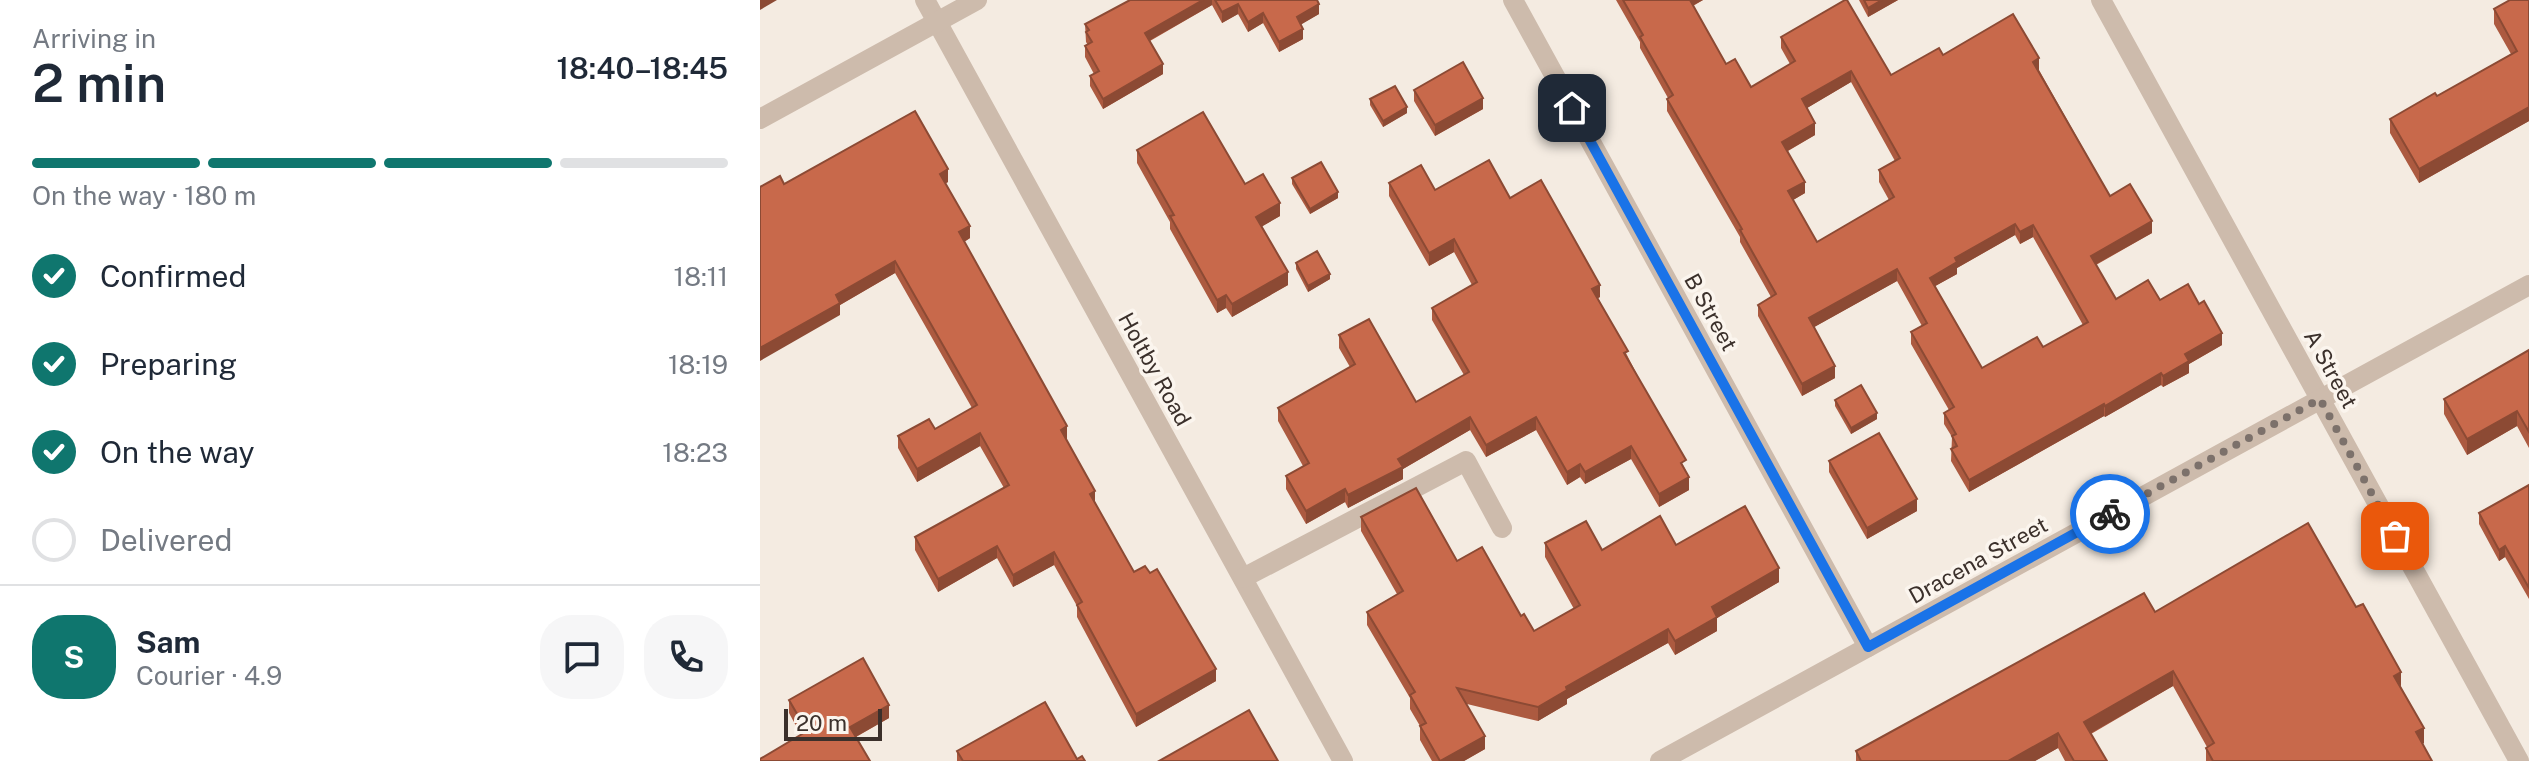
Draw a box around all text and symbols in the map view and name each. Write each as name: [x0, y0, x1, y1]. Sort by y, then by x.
text: Arriving in: [32, 23, 156, 54]
text: 18:40–18:45: [557, 50, 728, 86]
text: 2 min: [32, 53, 166, 114]
pin: [1538, 74, 1606, 142]
icon: home: [1550, 86, 1594, 130]
text: On the way · 180 m: [32, 180, 256, 211]
icon: check: [32, 254, 76, 298]
text: Confirmed: [100, 258, 246, 294]
text: 18:11: [674, 261, 728, 292]
street label: B Street: [1679, 269, 1743, 355]
street label: Holtby Road: [1113, 308, 1197, 430]
street label: A Street: [2299, 325, 2363, 413]
icon: check: [32, 342, 76, 386]
text: Preparing: [100, 346, 237, 382]
text: 18:19: [668, 349, 728, 380]
icon: check: [32, 430, 76, 474]
text: On the way: [100, 434, 254, 470]
text: 18:23: [662, 437, 728, 468]
courier: [2070, 474, 2150, 554]
icon: bike: [2088, 492, 2132, 536]
pin: [2361, 502, 2429, 570]
street label: Dracena Street: [1904, 511, 2052, 609]
icon: bag: [2373, 514, 2417, 558]
text: Delivered: [100, 522, 232, 558]
button: chat: [540, 615, 624, 699]
button: phone: [644, 615, 728, 699]
text: Sam: [136, 624, 200, 660]
text: S: [64, 639, 84, 675]
text: Courier · 4.9: [136, 660, 282, 691]
scale bar: [784, 705, 882, 741]
text: 20 m: [796, 710, 847, 736]

